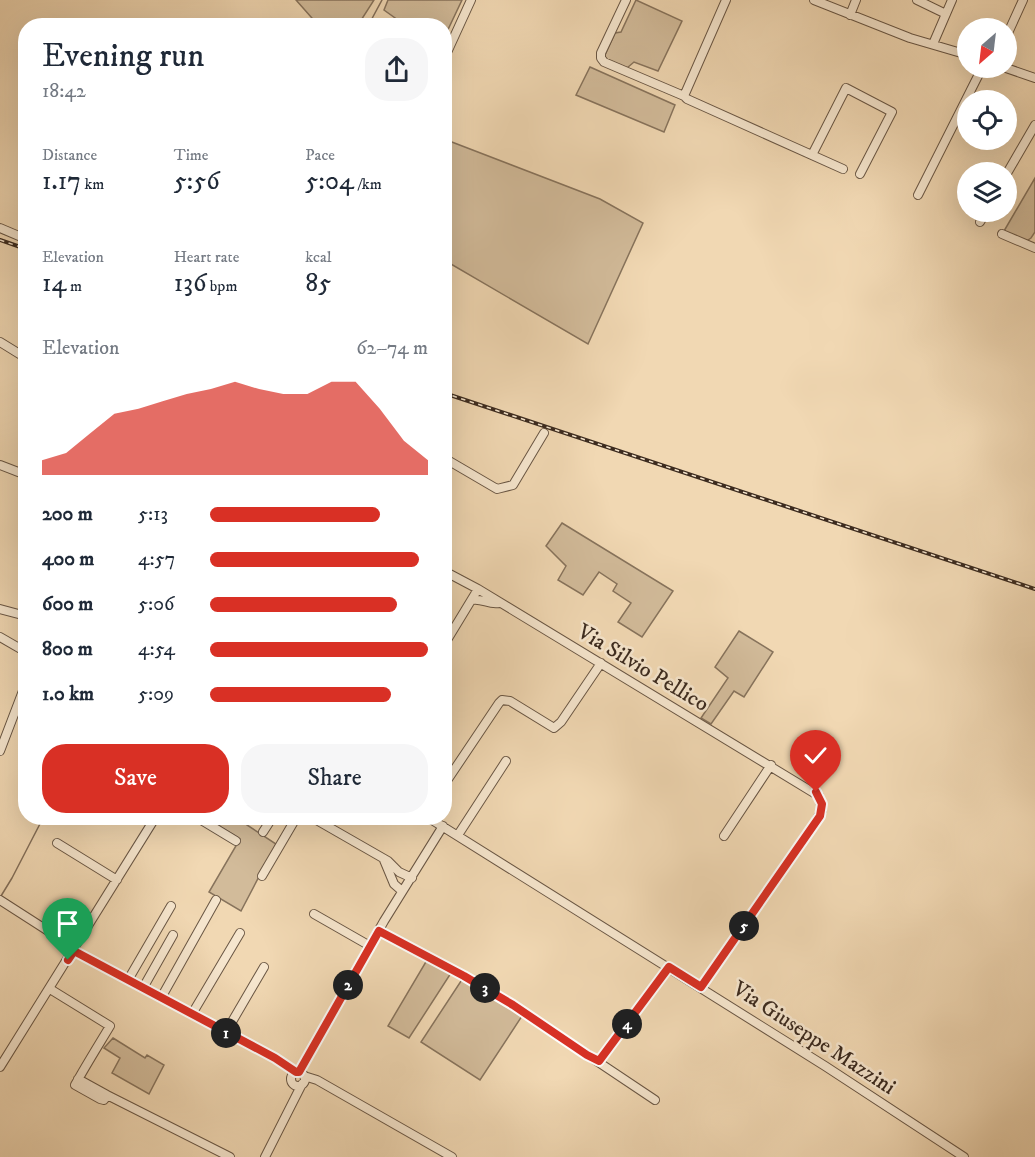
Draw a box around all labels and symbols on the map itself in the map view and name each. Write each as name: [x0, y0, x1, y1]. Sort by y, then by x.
north arrow: [957, 18, 1017, 78]
street label: Via Silvio Pellico: [572, 618, 714, 718]
pin: [790, 730, 841, 792]
pin: [42, 898, 93, 960]
pin: 5: [729, 911, 759, 941]
pin: 2: [333, 970, 363, 1000]
pin: 3: [470, 973, 500, 1003]
street label: Via Giuseppe Mazzini: [727, 975, 901, 1101]
pin: 4: [612, 1009, 642, 1039]
pin: 1: [211, 1018, 241, 1048]

